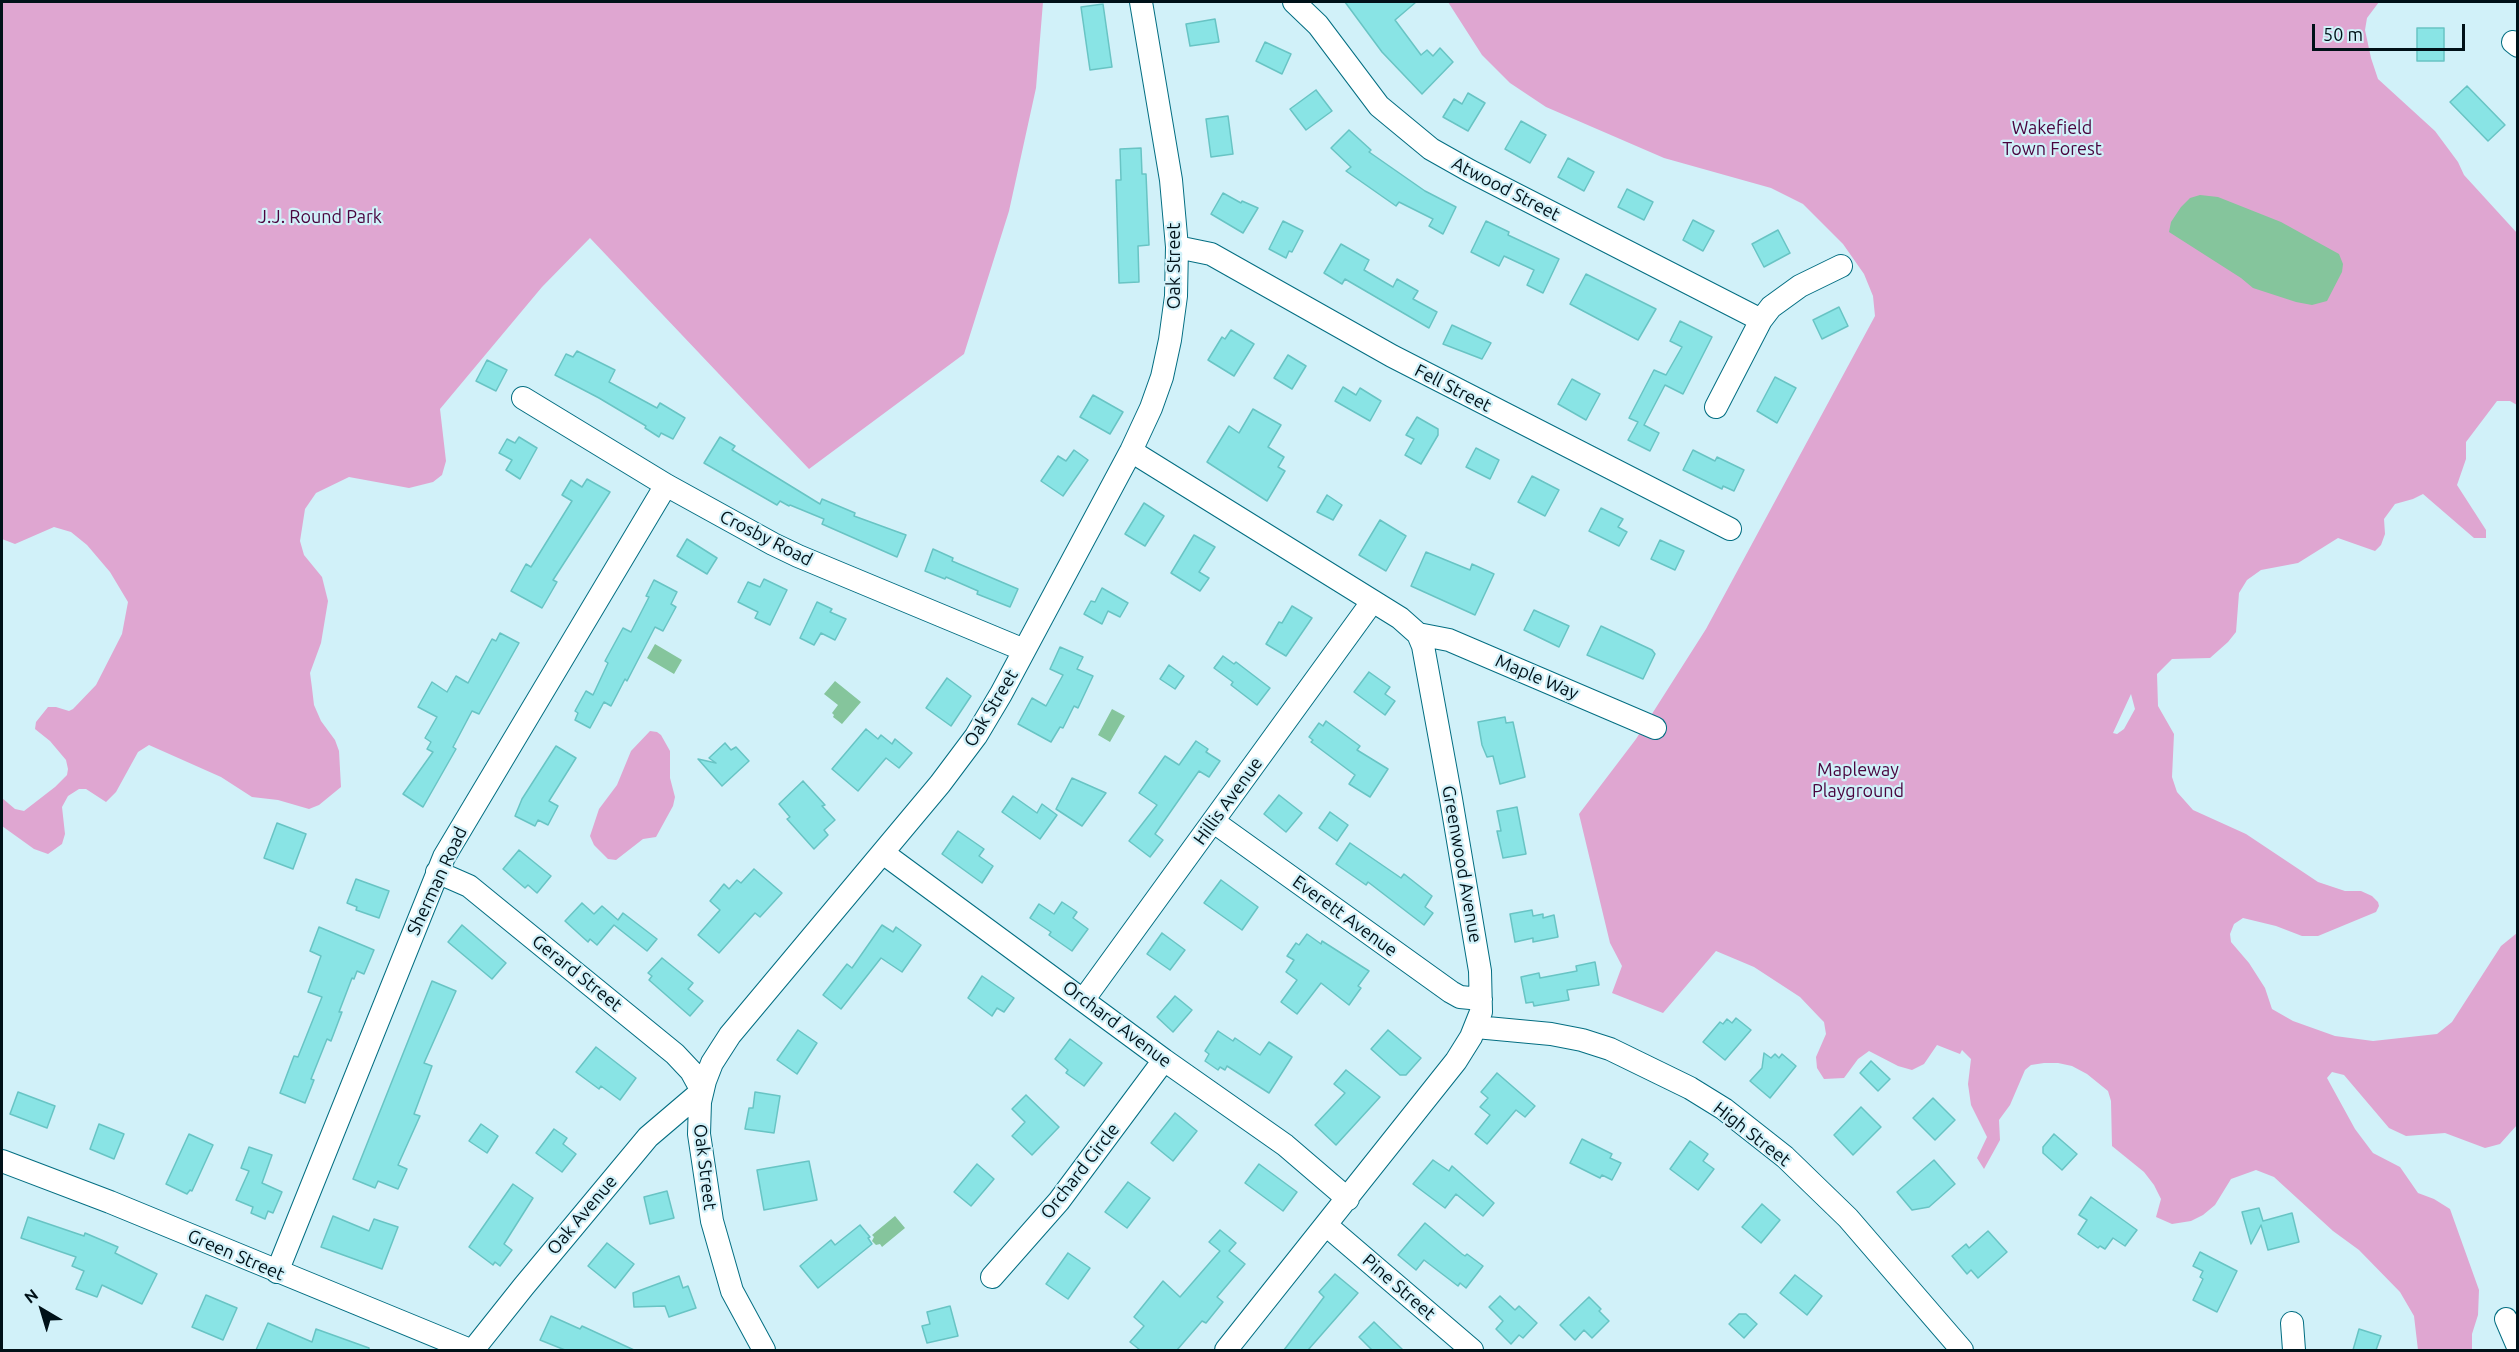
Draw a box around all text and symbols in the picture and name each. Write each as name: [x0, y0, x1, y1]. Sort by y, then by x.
scale bar: [2315, 12, 2468, 50]
text: 50 m: [2323, 24, 2363, 44]
park label: Wakefield Town Forest: [2002, 117, 2102, 160]
street label: Atwood Street: [1448, 152, 1564, 226]
park label: J.J. Round Park: [258, 206, 382, 228]
street label: Oak Street: [1163, 223, 1185, 309]
street label: Fell Street: [1411, 359, 1495, 417]
street label: Crosby Road: [716, 505, 816, 571]
street label: Maple Way: [1492, 650, 1582, 704]
street label: Oak Street: [959, 665, 1023, 751]
street label: Hillis Avenue: [1189, 753, 1267, 849]
park label: Mapleway Playground: [1812, 759, 1904, 802]
street label: Greenwood Avenue: [1438, 784, 1486, 944]
street label: Sherman Road: [402, 823, 472, 939]
street label: Everett Avenue: [1288, 871, 1402, 961]
street label: Gerard Street: [528, 930, 626, 1016]
street label: Orchard Avenue: [1058, 976, 1176, 1072]
street label: High Street: [1709, 1097, 1795, 1171]
street label: Orchard Circle: [1036, 1119, 1124, 1223]
street label: Oak Street: [689, 1123, 721, 1211]
street label: Oak Avenue: [543, 1171, 621, 1259]
street label: Green Street: [184, 1225, 288, 1285]
street label: Pine Street: [1358, 1249, 1440, 1325]
north arrow: [12, 1280, 72, 1340]
text: N: [21, 1285, 41, 1307]

